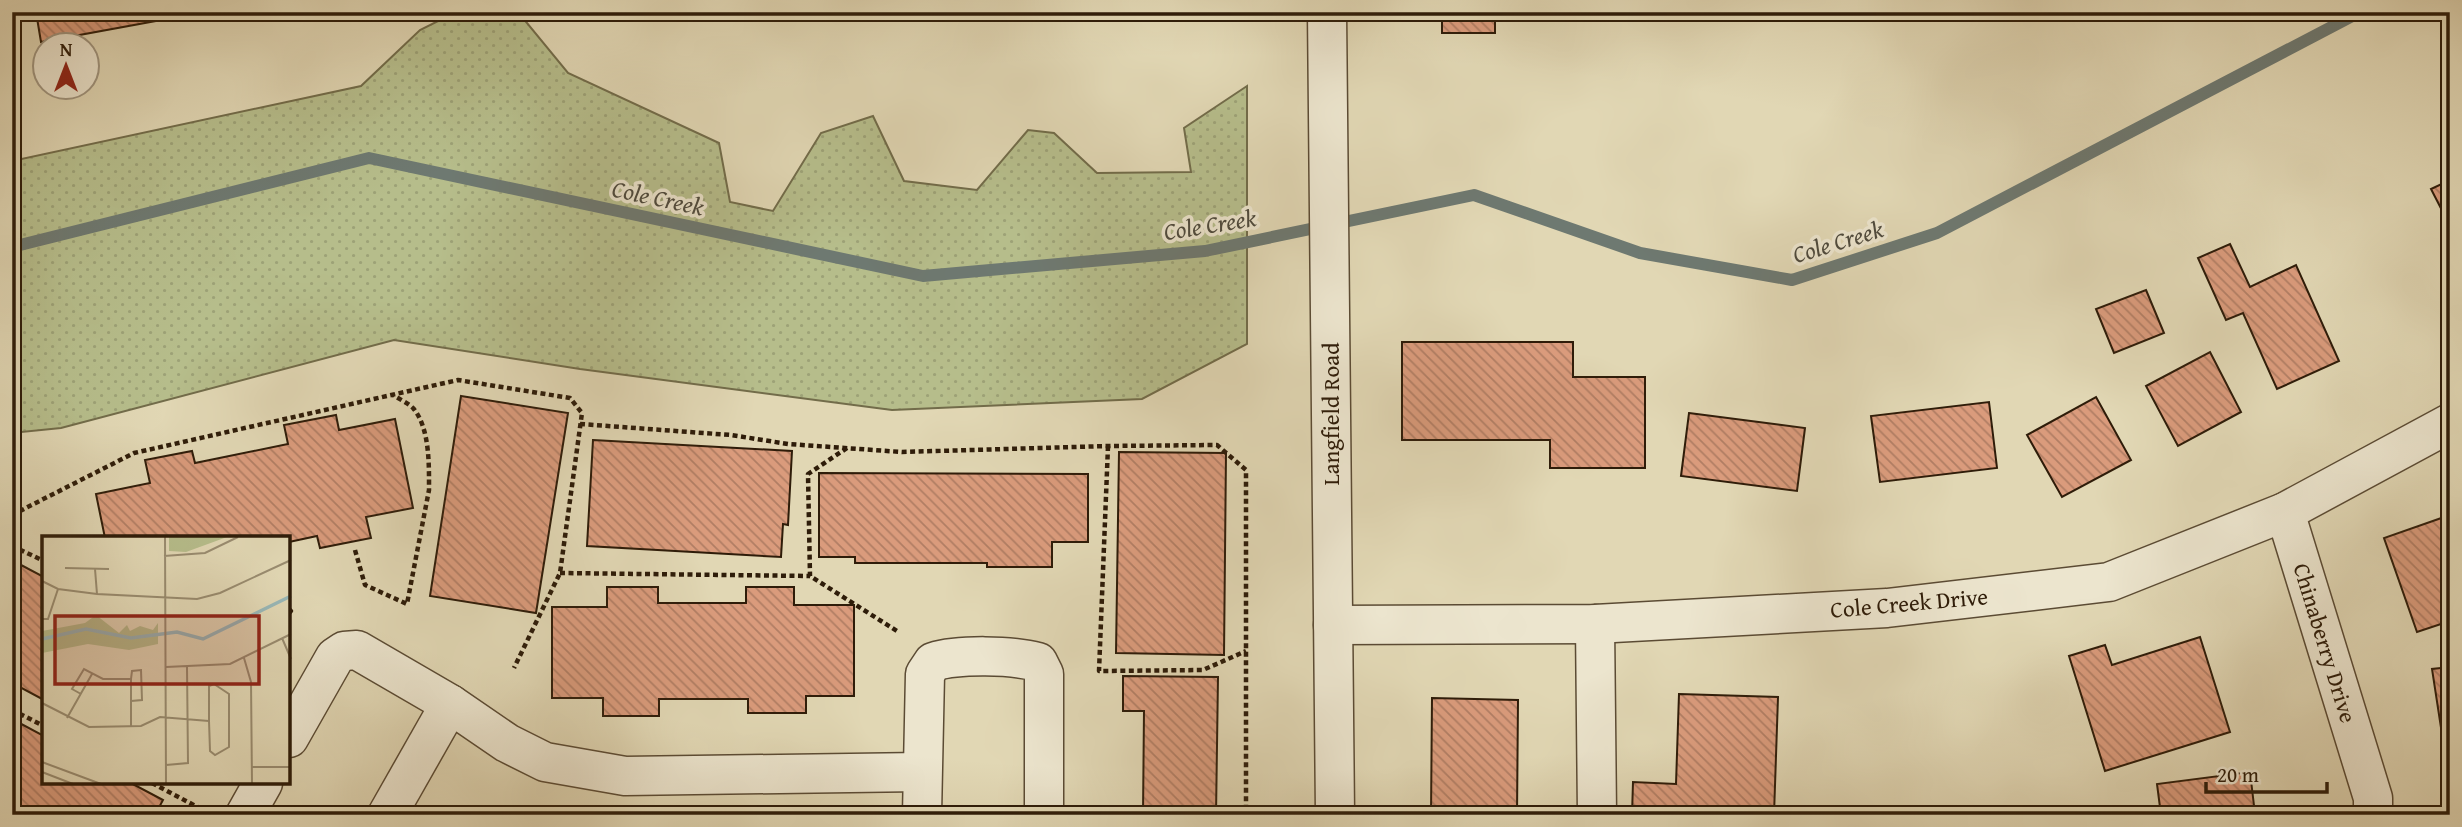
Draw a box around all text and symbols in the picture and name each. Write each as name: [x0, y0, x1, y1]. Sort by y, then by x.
north arrow: [32, 32, 102, 102]
text: N: [60, 35, 73, 63]
water label: Cole Creek: [609, 171, 707, 224]
water label: Cole Creek: [1161, 200, 1259, 249]
water label: Cole Creek: [1788, 211, 1887, 272]
street label: Langfield Road: [1314, 342, 1347, 486]
inset map: [42, 536, 290, 785]
street label: Chinaberry Drive: [2286, 559, 2365, 727]
street label: Cole Creek Drive: [1829, 579, 1989, 626]
scale bar: [2206, 750, 2327, 794]
text: 20 m: [2217, 759, 2259, 790]

